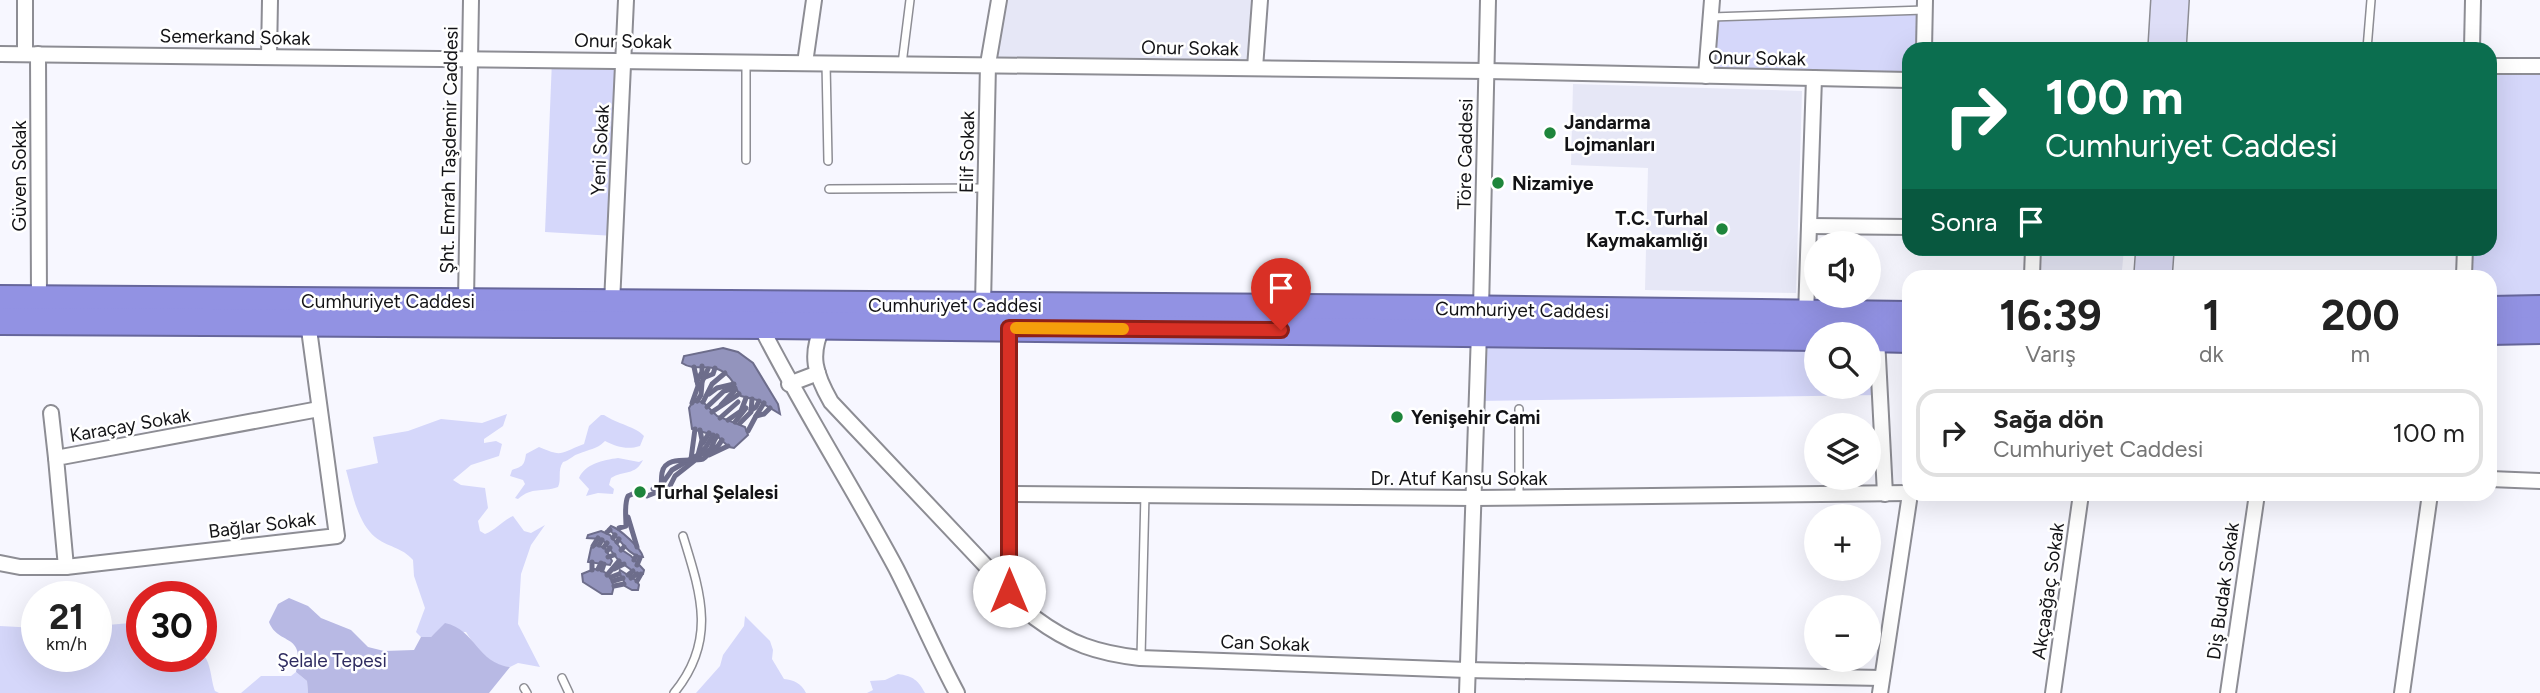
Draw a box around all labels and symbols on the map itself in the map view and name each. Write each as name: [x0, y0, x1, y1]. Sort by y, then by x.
street label: Semerkand Sokak: [159, 24, 311, 50]
street label: Şht. Emrah Taşdemir Caddesi: [435, 26, 463, 274]
street label: Onur Sokak: [574, 29, 673, 53]
street label: Onur Sokak: [1141, 36, 1240, 60]
street label: Onur Sokak: [1708, 46, 1807, 70]
street label: Töre Caddesi: [1453, 98, 1477, 210]
street label: Yeni Sokak: [586, 103, 614, 196]
street label: Elif Sokak: [955, 110, 979, 193]
place label: Jandarma Lojmanları: [1564, 111, 1655, 156]
street label: Güven Sokak: [8, 120, 31, 231]
marker: Jandarma Lojmanları: [1542, 125, 1558, 141]
place label: Nizamiye: [1512, 172, 1594, 195]
marker: Nizamiye: [1490, 175, 1506, 191]
place label: T.C. Turhal Kaymakamlığı: [1586, 207, 1708, 252]
marker: T.C. Turhal Kaymakamlığı: [1714, 221, 1730, 237]
pin: [1251, 258, 1311, 330]
street label: Cumhuriyet Caddesi: [301, 290, 475, 313]
street label: Cumhuriyet Caddesi: [868, 294, 1042, 317]
street label: Cumhuriyet Caddesi: [1435, 297, 1609, 323]
street label: Karaçay Sokak: [68, 403, 193, 447]
place label: Yenişehir Cami: [1411, 406, 1541, 429]
marker: Yenişehir Cami: [1389, 409, 1405, 425]
street label: Dr. Atuf Kansu Sokak: [1371, 467, 1548, 490]
place label: Turhal Şelalesi: [654, 481, 778, 504]
marker: Turhal Şelalesi: [632, 484, 648, 500]
street label: Bağlar Sokak: [207, 507, 318, 543]
street label: Akçaağaç Sokak: [2027, 520, 2069, 661]
street label: Diş Budak Sokak: [2202, 520, 2244, 661]
position arrow: [972, 554, 1046, 628]
speed limit sign: 30: [126, 581, 217, 672]
street label: Can Sokak: [1220, 630, 1311, 656]
park label: Şelale Tepesi: [277, 649, 387, 672]

